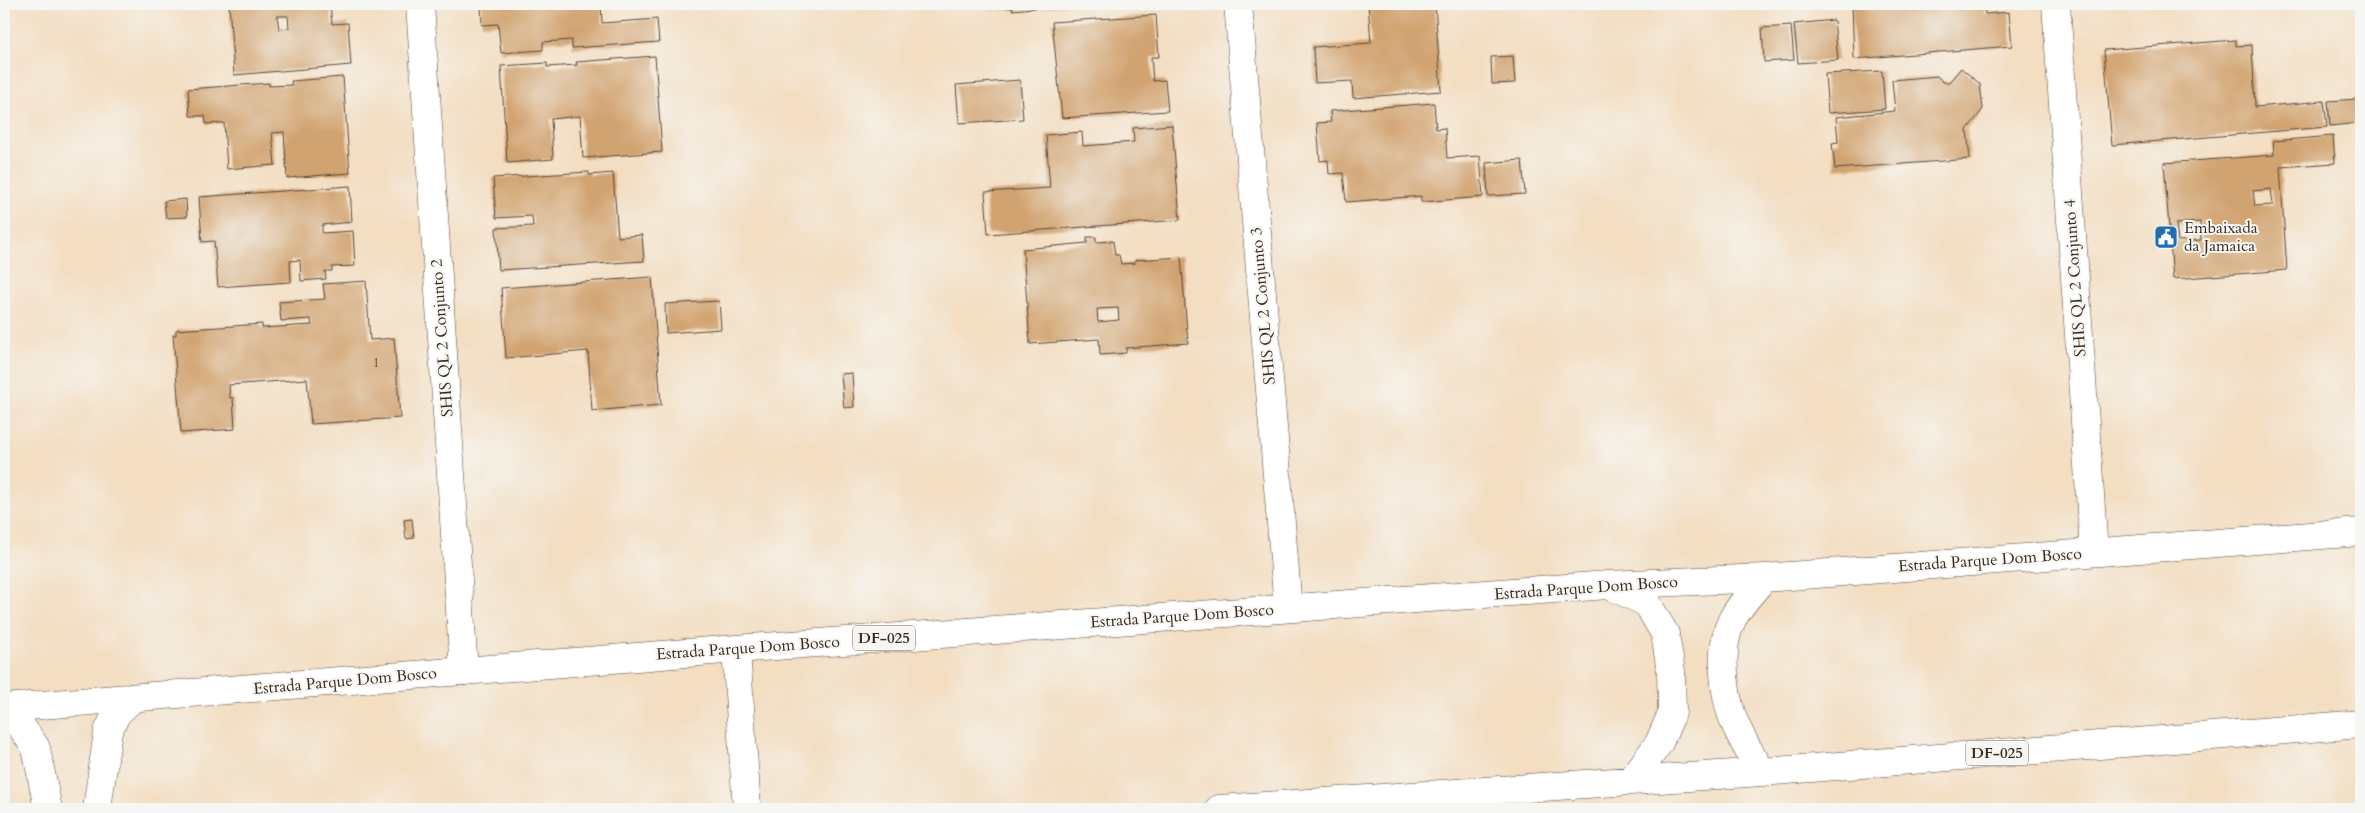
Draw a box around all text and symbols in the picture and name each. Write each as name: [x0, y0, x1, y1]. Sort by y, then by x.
street label: SHIS QL 2 Conjunto 4: [2059, 198, 2091, 358]
place label: Embaixada da Jamaica: [2184, 217, 2258, 257]
public building icon: Embaixada da Jamaica: [2153, 224, 2179, 250]
street label: SHIS QL 2 Conjunto 3: [1245, 226, 1281, 386]
street label: SHIS QL 2 Conjunto 2: [426, 258, 458, 418]
house number: 1: [372, 353, 380, 372]
street label: Estrada Parque Dom Bosco: [1897, 543, 2083, 577]
street label: Estrada Parque Dom Bosco: [1493, 571, 1679, 605]
street label: Estrada Parque Dom Bosco: [1089, 599, 1275, 633]
road number: DF-025: [853, 626, 915, 650]
street label: Estrada Parque Dom Bosco: [655, 631, 841, 665]
street label: Estrada Parque Dom Bosco: [252, 662, 438, 700]
road number: DF-025: [1966, 740, 2028, 766]

